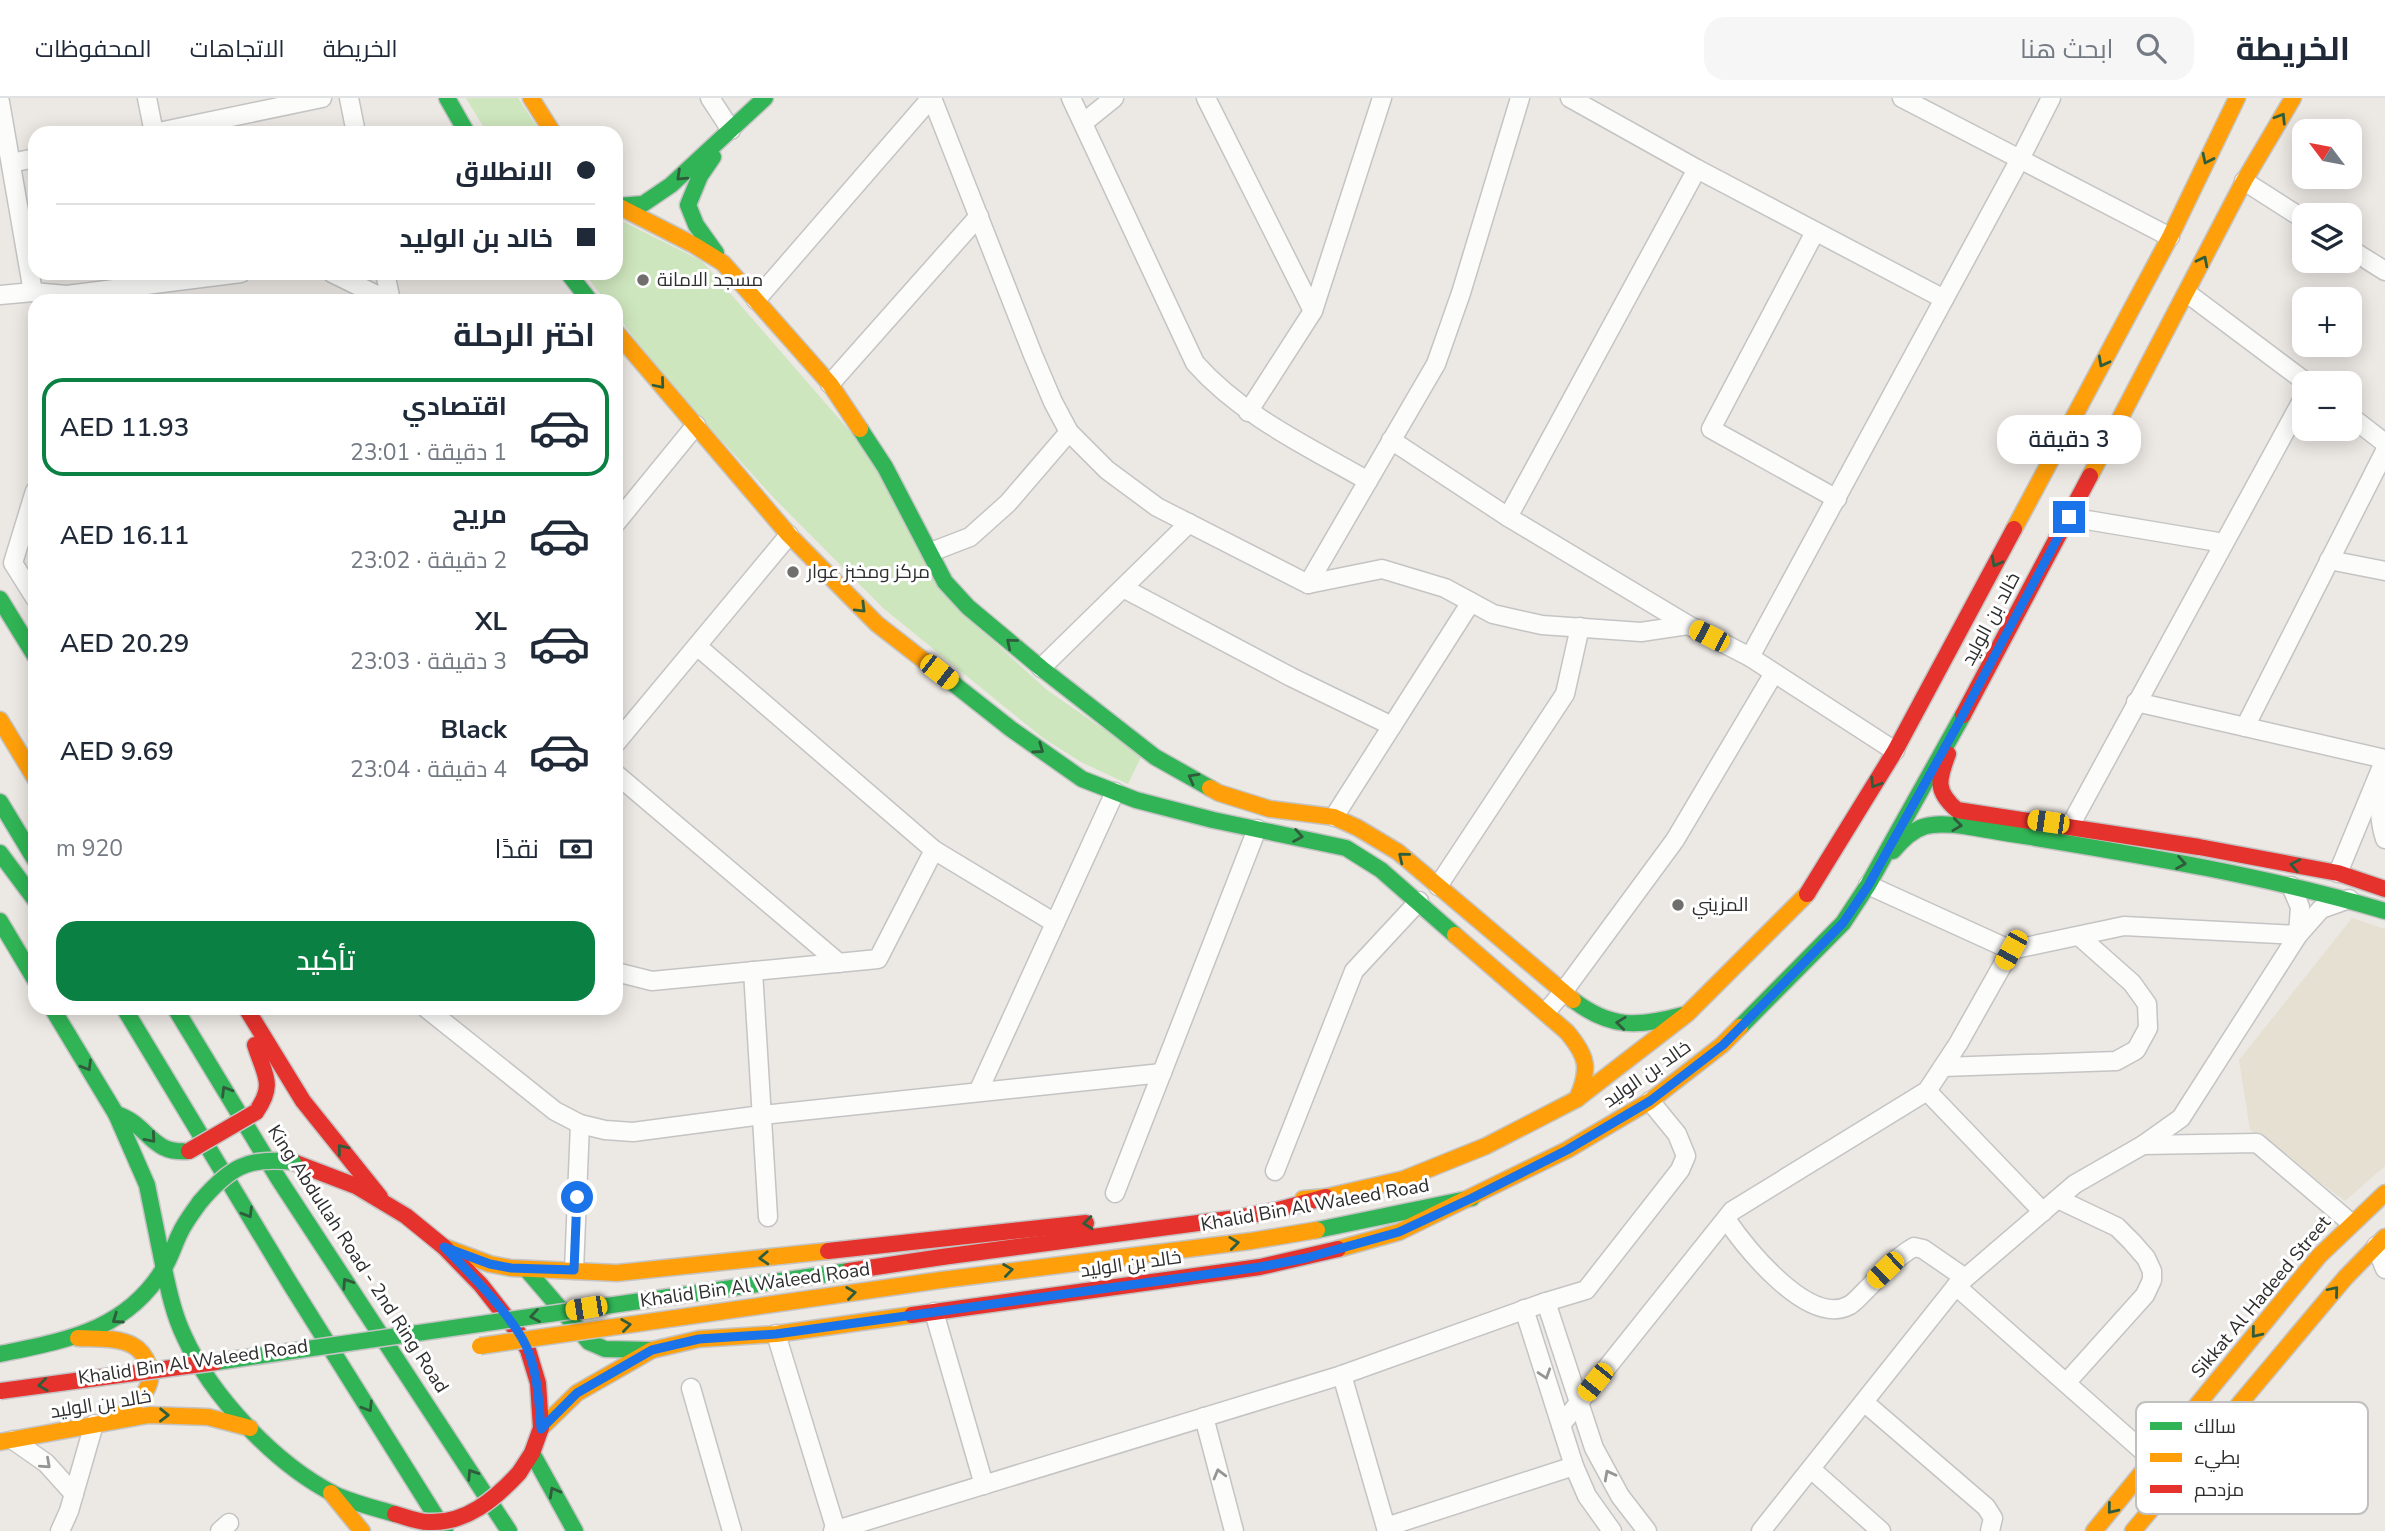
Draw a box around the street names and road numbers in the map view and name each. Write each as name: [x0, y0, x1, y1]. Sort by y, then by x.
street label: خالد بن الوليد: [1956, 568, 2026, 670]
street label: خالد بن الوليد: [1598, 1034, 1696, 1114]
street label: King Abdullah Road - 2nd Ring Road: [261, 1120, 455, 1398]
street label: Khalid Bin Al Waleed Road: [1199, 1172, 1431, 1238]
street label: Sikkat Al Hadeed Street: [2185, 1210, 2337, 1384]
street label: خالد بن الوليد: [1079, 1244, 1183, 1284]
street label: Khalid Bin Al Waleed Road: [638, 1256, 872, 1314]
street label: Khalid Bin Al Waleed Road: [76, 1333, 310, 1391]
street label: خالد بن الوليد: [49, 1383, 153, 1425]

